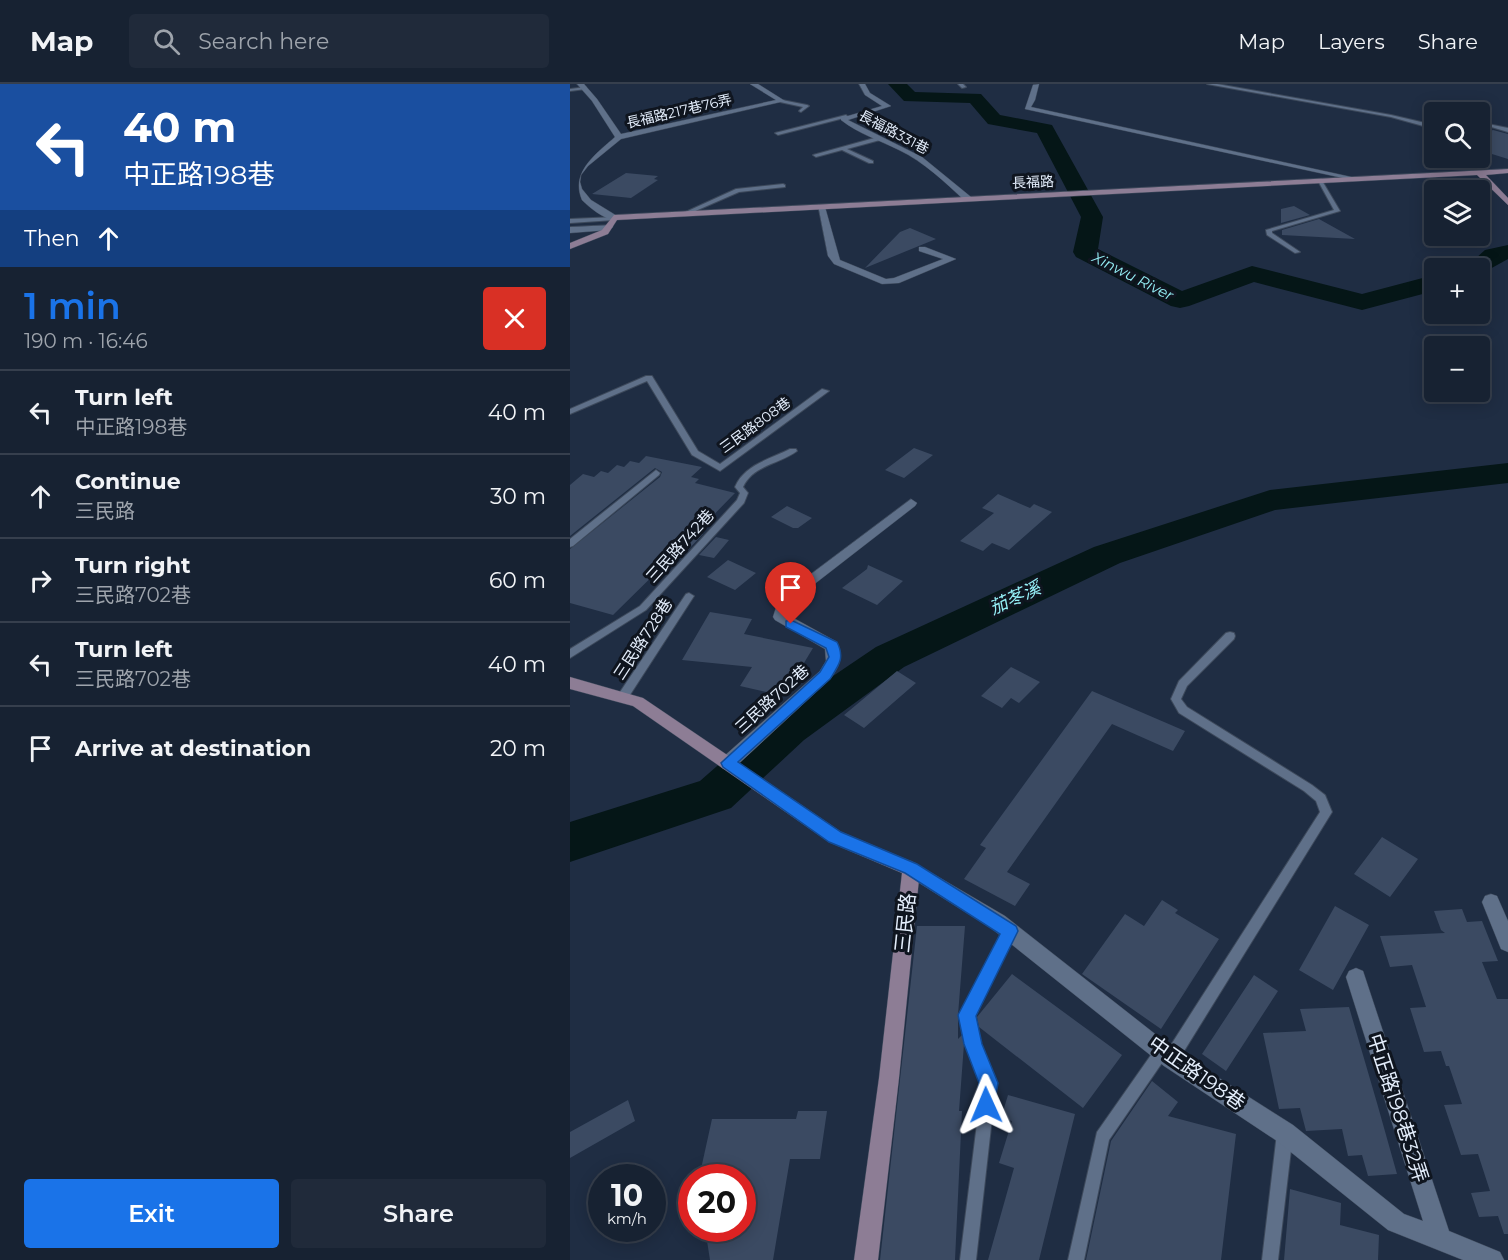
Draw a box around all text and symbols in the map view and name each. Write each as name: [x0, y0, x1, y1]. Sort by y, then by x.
search box: [129, 14, 549, 68]
text: Map: [30, 24, 93, 58]
icon: search: [150, 25, 183, 58]
text: Search here: [198, 28, 329, 55]
text: Map: [1238, 29, 1285, 54]
text: Layers: [1318, 29, 1385, 54]
text: Share: [1418, 29, 1478, 54]
street label: 長福路217巷76弄: [624, 90, 734, 132]
text: 40 m: [123, 101, 236, 153]
map controls: [1424, 102, 1490, 402]
button: search: [1424, 102, 1490, 168]
street label: 長福路331巷: [856, 106, 932, 158]
icon: left: [24, 108, 102, 186]
text: 中正路198巷: [123, 158, 274, 191]
street label: 長福路: [1012, 172, 1054, 192]
button: layers: [1424, 180, 1490, 246]
icon: ahead: [92, 222, 125, 255]
text: Then: [24, 225, 80, 252]
water label: Xinwu River: [1088, 247, 1178, 305]
button: +: [1424, 258, 1490, 324]
text: 1 min: [24, 284, 121, 328]
button: close: [483, 287, 546, 350]
text: 190 m · 16:46: [24, 329, 148, 353]
button: −: [1424, 336, 1490, 402]
text: Turn left: [75, 384, 173, 411]
street label: 三民路808巷: [716, 393, 794, 457]
icon: left: [24, 396, 57, 429]
text: 40 m: [488, 399, 546, 426]
text: 中正路198巷: [75, 415, 187, 439]
text: Continue: [75, 468, 181, 495]
icon: ahead: [24, 480, 57, 513]
text: 30 m: [490, 483, 546, 510]
text: 三民路: [75, 499, 135, 523]
street label: 三民路742巷: [642, 505, 718, 587]
text: Turn right: [75, 552, 190, 579]
pin: [765, 562, 816, 624]
icon: right: [24, 564, 57, 597]
text: 60 m: [489, 567, 546, 594]
icon: arrive: [774, 571, 807, 604]
water label: 茄苳溪: [986, 575, 1047, 619]
text: 三民路702巷: [75, 583, 191, 607]
street label: 三民路728巷: [610, 595, 676, 683]
text: Turn left: [75, 636, 173, 663]
icon: left: [24, 648, 57, 681]
text: 40 m: [488, 651, 546, 678]
street label: 三民路702巷: [731, 661, 813, 737]
text: 三民路702巷: [75, 667, 191, 691]
icon: arrive: [24, 732, 57, 765]
text: Arrive at destination: [75, 735, 311, 762]
text: 20 m: [490, 735, 546, 762]
street label: 三民路: [890, 892, 920, 954]
street label: 中正路198巷: [1144, 1031, 1250, 1115]
street label: 中正路198巷32弄: [1363, 1031, 1433, 1185]
position arrow: [954, 1073, 1018, 1137]
speed limit sign: 20: [678, 1164, 756, 1242]
text: 10: [611, 1177, 643, 1214]
button: Exit: [24, 1179, 279, 1248]
button: Share: [291, 1179, 546, 1248]
text: km/h: [607, 1209, 647, 1228]

